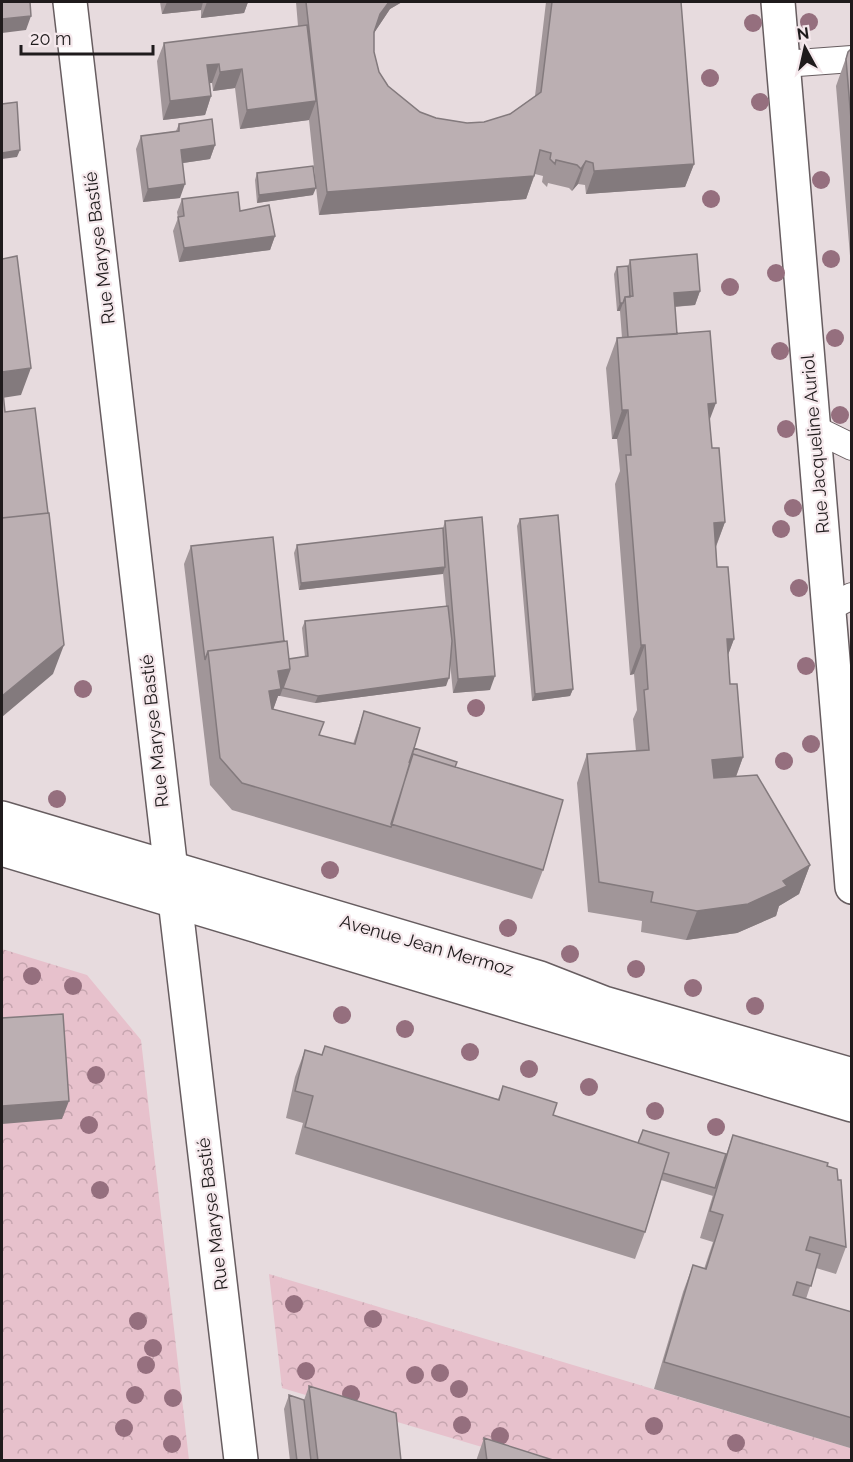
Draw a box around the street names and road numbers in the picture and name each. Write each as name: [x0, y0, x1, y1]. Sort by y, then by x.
street label: Rue Maryse Bastié: [79, 170, 119, 326]
street label: Rue Jacqueline Auriol: [797, 353, 833, 535]
street label: Rue Maryse Bastié: [135, 653, 172, 809]
street label: Avenue Jean Mermoz: [338, 910, 516, 980]
street label: Rue Maryse Bastié: [192, 1136, 232, 1292]

